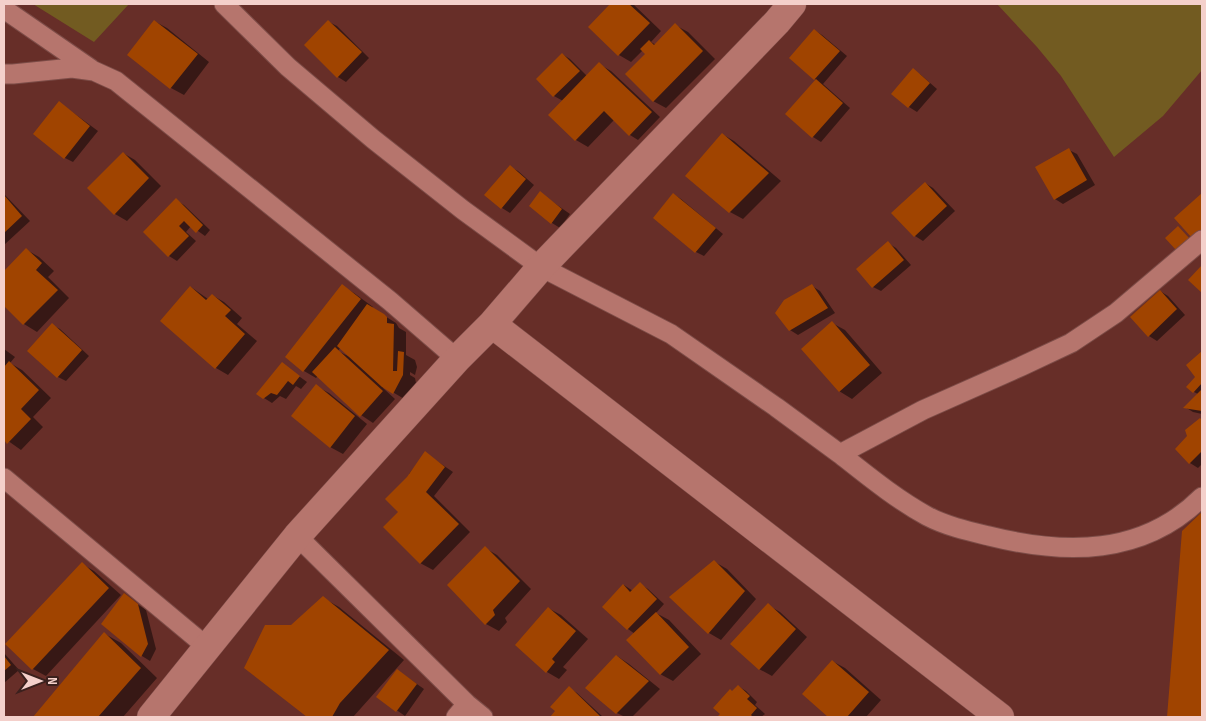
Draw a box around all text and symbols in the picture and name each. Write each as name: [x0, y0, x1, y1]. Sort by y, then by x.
north arrow: [15, 656, 65, 706]
text: N: [44, 677, 61, 685]

